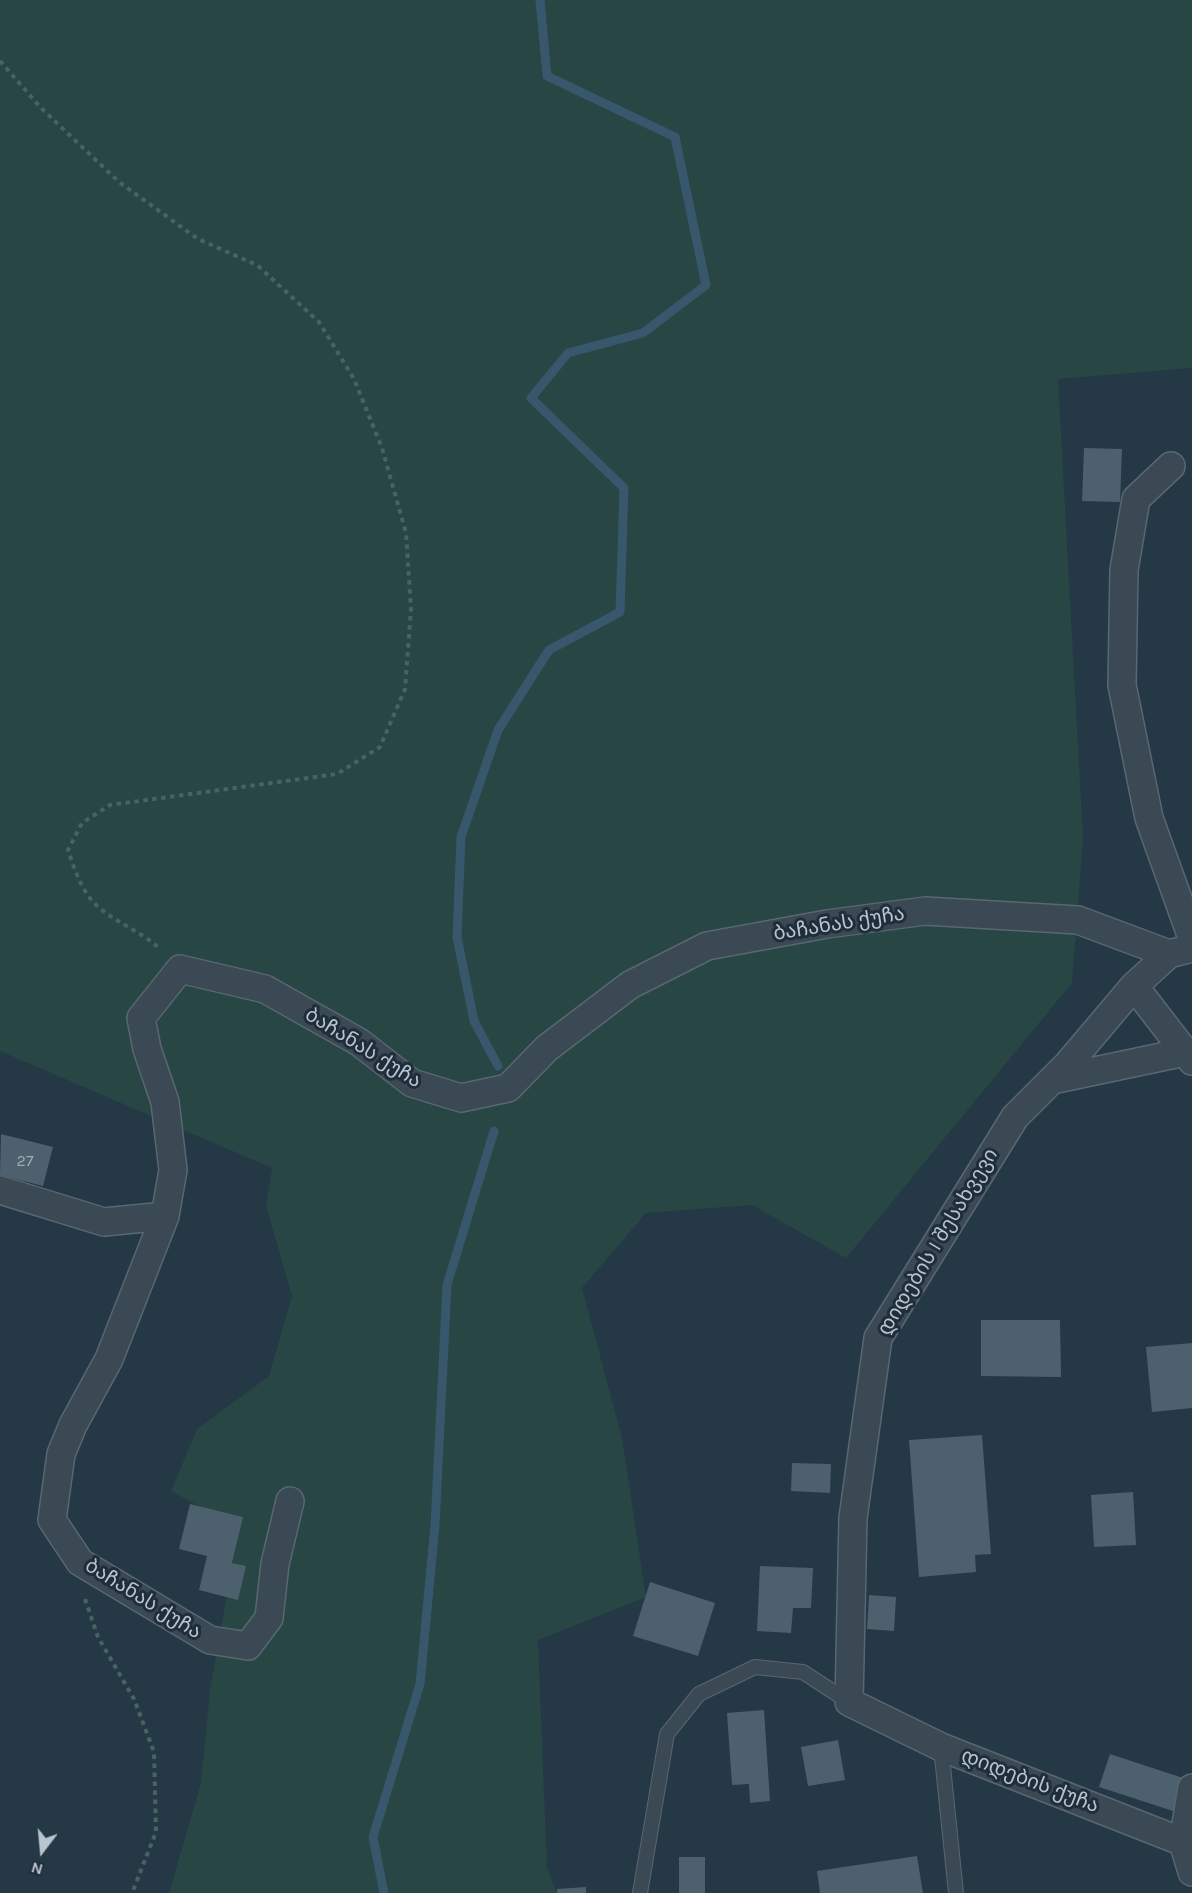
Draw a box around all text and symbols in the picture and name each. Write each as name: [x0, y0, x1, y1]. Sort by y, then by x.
street label: ბაჩანას ქუჩა: [772, 902, 906, 946]
street label: ბაჩანას ქუჩა: [300, 1003, 426, 1093]
street label: დიდების I შესახვევი: [873, 1144, 1003, 1340]
house number: 27: [17, 1151, 33, 1171]
street label: ბაჩანას ქუჩა: [80, 1554, 206, 1644]
street label: დიდების ქუჩა: [958, 1744, 1102, 1818]
north arrow: [12, 1821, 72, 1881]
text: N: [29, 1858, 45, 1880]

